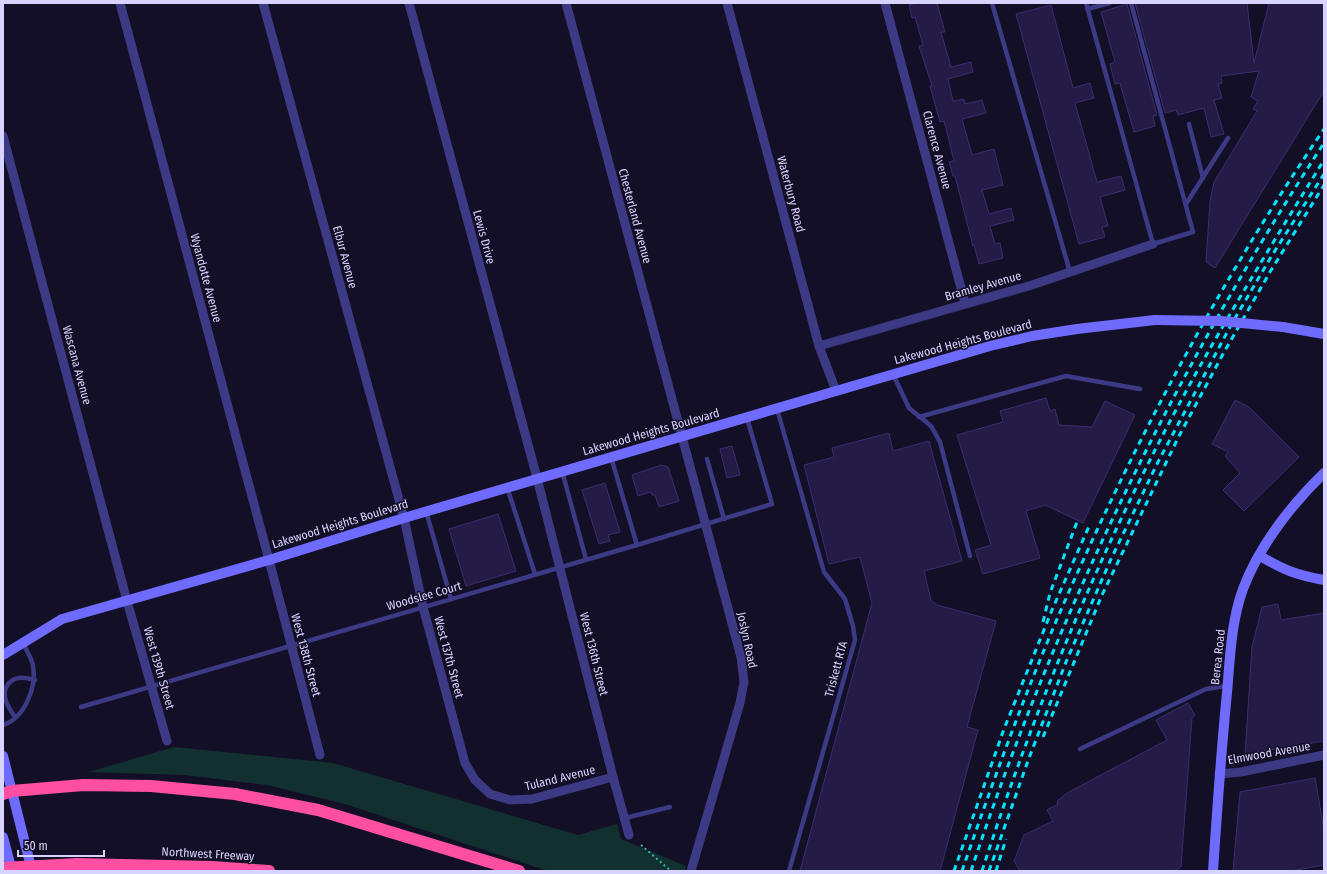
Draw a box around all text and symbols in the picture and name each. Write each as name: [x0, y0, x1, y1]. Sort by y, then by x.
street label: Clarence Avenue: [920, 109, 954, 191]
street label: Waterbury Road: [774, 154, 808, 234]
street label: Chesterland Avenue: [616, 167, 654, 265]
street label: Lewis Drive: [470, 209, 498, 266]
street label: Elbur Avenue: [330, 224, 360, 290]
street label: Wyandotte Avenue: [187, 232, 225, 324]
street label: Bramley Avenue: [943, 268, 1023, 304]
street label: Lakewood Heights Boulevard: [893, 317, 1033, 367]
street label: Wascana Avenue: [60, 324, 94, 406]
street label: Lakewood Heights Boulevard: [581, 406, 721, 458]
street label: Lakewood Heights Boulevard: [270, 497, 410, 551]
street label: Woodslee Court: [385, 579, 463, 613]
street label: West 136th Street: [577, 611, 611, 697]
street label: Joslyn Road: [734, 611, 760, 669]
street label: West 138th Street: [288, 612, 324, 698]
street label: West 137th Street: [431, 615, 467, 700]
street label: West 139th Street: [141, 625, 177, 711]
street label: Berea Road: [1208, 629, 1228, 685]
street label: Triskett RTA: [822, 639, 850, 698]
street label: Elmwood Avenue: [1227, 739, 1312, 767]
street label: Tuland Avenue: [523, 762, 597, 793]
scale bar: [18, 832, 104, 858]
text: 50 m: [24, 839, 48, 853]
street label: Northwest Freeway: [161, 845, 255, 863]

